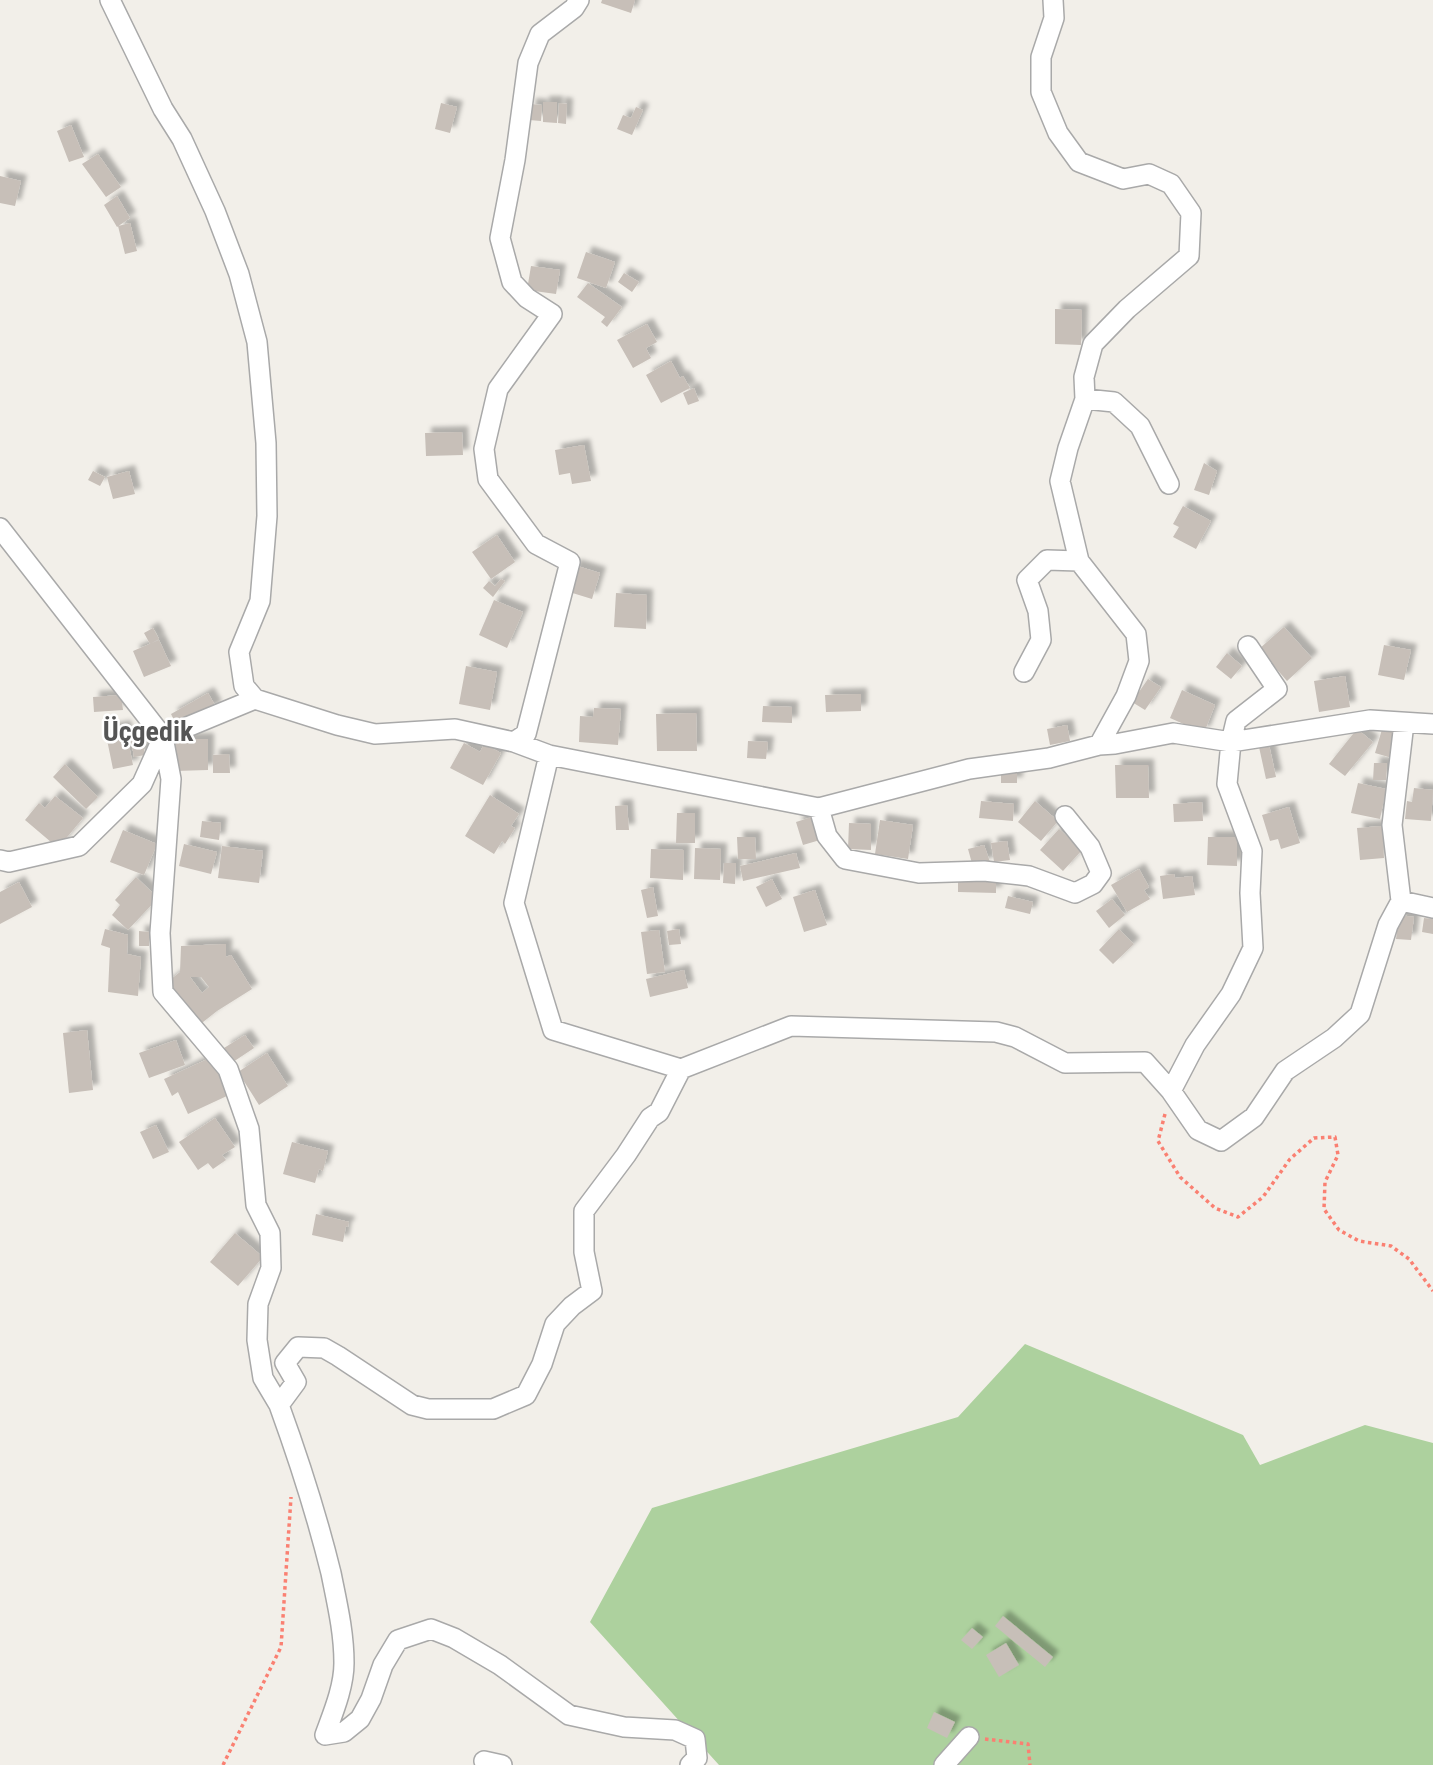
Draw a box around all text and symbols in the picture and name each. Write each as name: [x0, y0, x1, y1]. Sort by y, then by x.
district label: Üçgedik: [103, 715, 194, 748]

